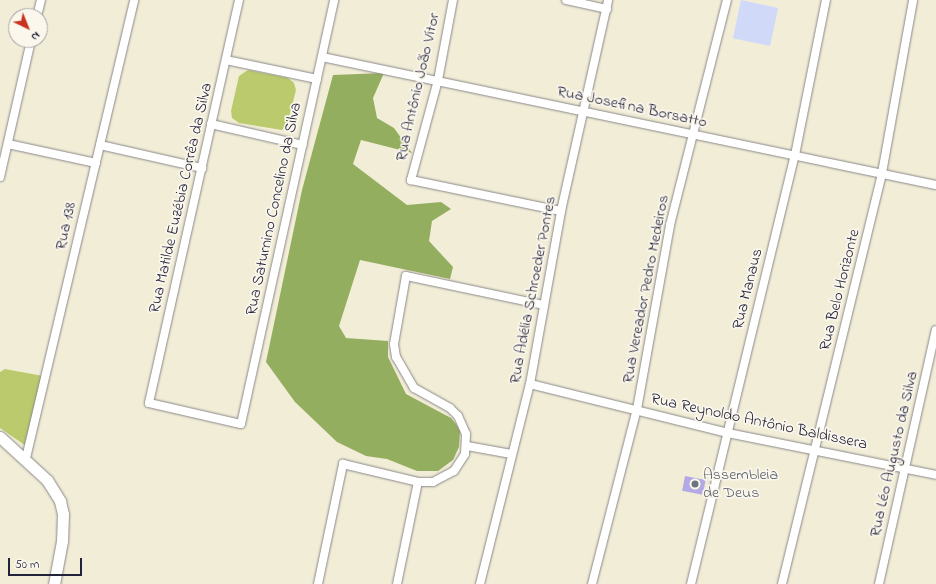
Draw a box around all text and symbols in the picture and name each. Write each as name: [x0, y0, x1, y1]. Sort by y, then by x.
north arrow: [8, 8, 48, 48]
street label: Rua Antônio João Vítor: [392, 11, 444, 163]
text: N: [27, 28, 44, 44]
street label: Rua Matilde Euzébia Corrêa da Silva: [145, 81, 217, 315]
street label: Rua Josefina Borsatto: [555, 82, 709, 132]
street label: Rua Saturnino Concelino da Silva: [242, 101, 306, 317]
street label: Rua Vereador Pedro Medeiros: [618, 193, 674, 385]
street label: Rua Adélia Schroeder Pontes: [505, 195, 561, 385]
street label: Rua 138: [51, 200, 81, 252]
street label: Rua Belo Horizonte: [816, 227, 864, 353]
street label: Rua Manaus: [729, 247, 767, 331]
street label: Rua Léo Augusto da Silva: [866, 369, 922, 539]
street label: Rua Reynoldo Antônio Baldissera: [649, 390, 869, 454]
place label: Assembleia de Deus: [703, 465, 778, 503]
marker: Assembleia de Deus: [690, 479, 700, 489]
scale bar: [10, 550, 84, 576]
text: 50 m: [15, 556, 39, 574]

